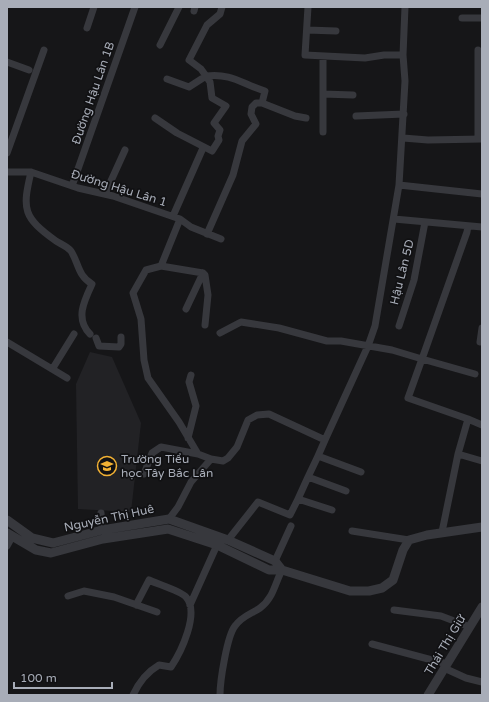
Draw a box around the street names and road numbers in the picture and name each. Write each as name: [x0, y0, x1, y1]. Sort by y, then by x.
street label: Đường Hậu Lân 1B: [69, 40, 117, 146]
street label: Đường Hậu Lân 1: [69, 167, 169, 209]
street label: Hậu Lân 5D: [387, 238, 417, 306]
street label: Nguyễn Thị Huê: [63, 502, 155, 534]
street label: Thái Thị Giữ: [422, 611, 469, 678]

